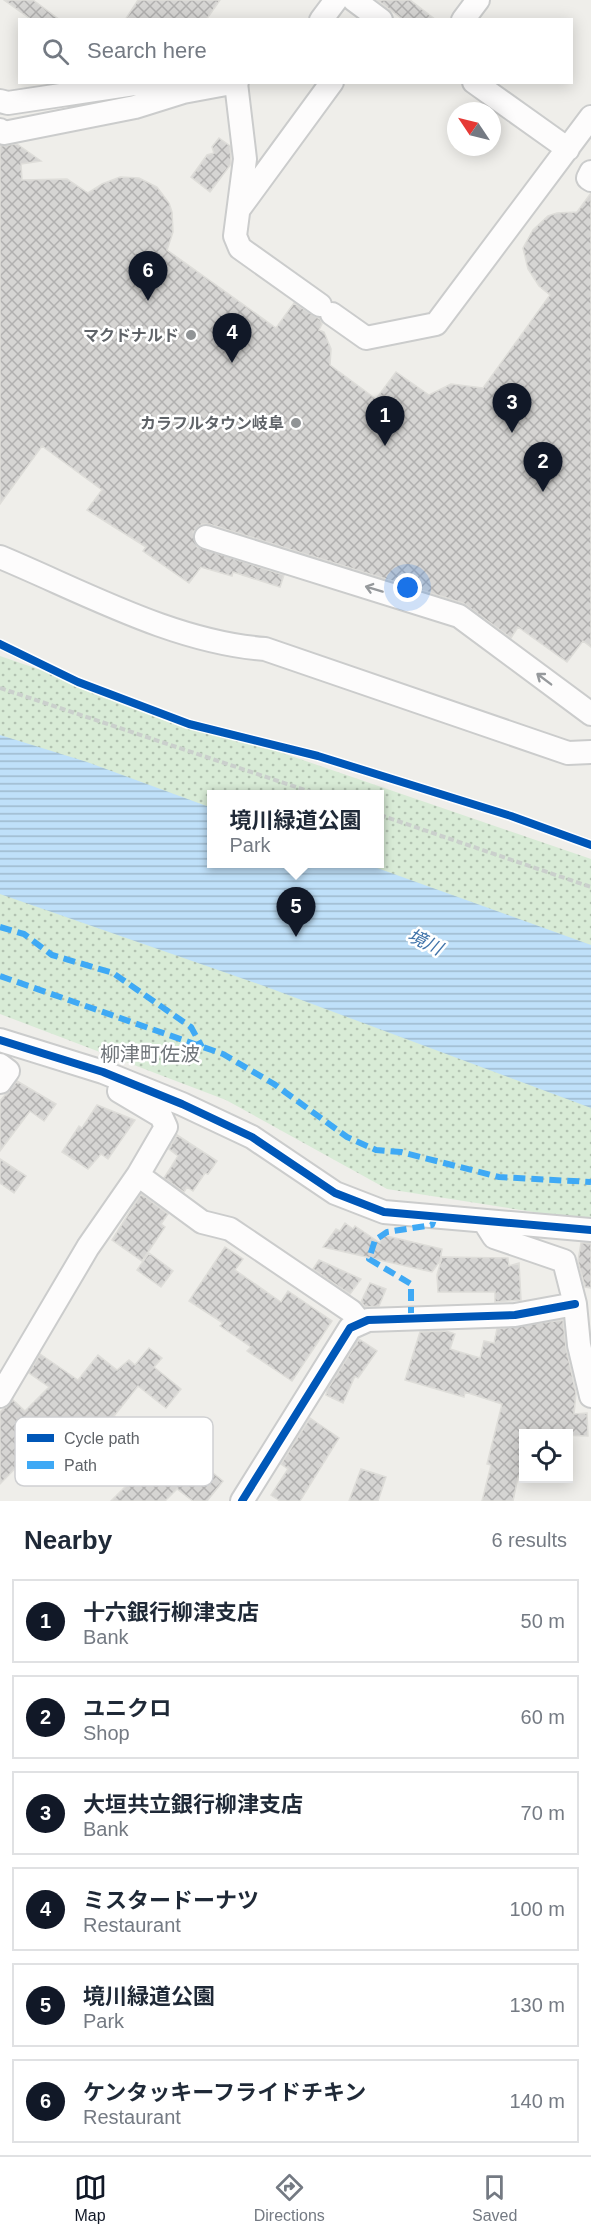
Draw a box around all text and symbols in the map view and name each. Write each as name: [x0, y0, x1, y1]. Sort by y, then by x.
search box: [18, 18, 573, 84]
icon: search: [39, 35, 72, 68]
text: Search here: [87, 38, 207, 63]
north arrow: [447, 102, 501, 156]
pin: 6: [128, 252, 168, 301]
pin: 4: [212, 314, 252, 363]
place label: マクドナルド: [83, 327, 179, 344]
marker: マクドナルド: [184, 328, 198, 342]
pin: 3: [492, 384, 532, 433]
pin: 1: [366, 396, 404, 446]
place label: カラフルタウン岐阜: [140, 414, 284, 432]
marker: カラフルタウン岐阜: [289, 416, 303, 430]
pin: 2: [524, 442, 562, 492]
your location: [393, 573, 422, 602]
one-way arrow: [365, 583, 384, 594]
one-way arrow: [536, 673, 552, 686]
popup: [207, 790, 384, 868]
text: 境川緑道公園: [229, 808, 362, 833]
text: Park: [229, 834, 271, 856]
pin: 5: [276, 888, 316, 937]
water label: 境川: [404, 925, 447, 960]
district label: 柳津町佐波: [100, 1043, 200, 1065]
legend: [15, 1417, 213, 1486]
map controls: [519, 1429, 573, 1483]
button: locate: [519, 1429, 573, 1483]
text: Cycle path: [64, 1430, 140, 1447]
text: Path: [64, 1457, 97, 1474]
text: Nearby: [24, 1525, 112, 1555]
text: 6 results: [491, 1529, 567, 1551]
text: 十六銀行柳津支店: [83, 1600, 259, 1625]
text: 1: [40, 1610, 51, 1632]
text: 50 m: [521, 1610, 565, 1632]
text: Bank: [83, 1626, 129, 1648]
text: ユニクロ: [83, 1696, 171, 1721]
text: 2: [40, 1706, 51, 1728]
text: 60 m: [521, 1706, 565, 1728]
text: Shop: [83, 1722, 130, 1744]
text: 大垣共立銀行柳津支店: [83, 1792, 303, 1817]
text: 3: [40, 1802, 51, 1824]
text: 70 m: [521, 1802, 565, 1824]
text: Bank: [83, 1818, 129, 1840]
text: ミスタードーナツ: [83, 1888, 259, 1913]
text: 4: [40, 1898, 51, 1920]
text: 100 m: [509, 1898, 565, 1920]
text: Restaurant: [83, 1914, 181, 1936]
text: 境川緑道公園: [83, 1984, 215, 2009]
text: 5: [40, 1994, 51, 2016]
text: 130 m: [509, 1994, 565, 2016]
text: Park: [83, 2010, 124, 2032]
text: ケンタッキーフライドチキン: [83, 2080, 366, 2105]
text: 6: [40, 2090, 51, 2112]
text: 140 m: [509, 2090, 565, 2112]
text: Restaurant: [83, 2106, 181, 2128]
tab: Map: [74, 2171, 107, 2225]
tab: Directions: [254, 2171, 325, 2225]
tab: Saved: [472, 2171, 517, 2225]

